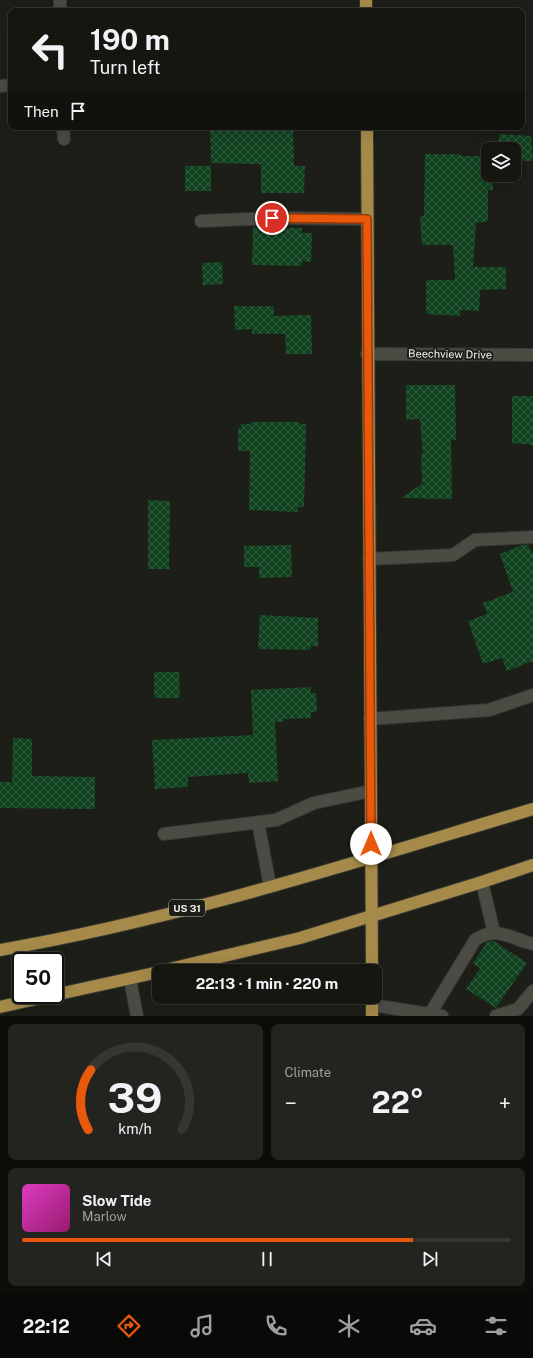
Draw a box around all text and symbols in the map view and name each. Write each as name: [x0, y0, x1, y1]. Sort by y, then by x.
text: 190 m: [90, 23, 170, 56]
icon: left: [24, 24, 76, 76]
text: Turn left: [90, 57, 160, 78]
icon: arrive: [67, 100, 89, 122]
text: Then: [24, 103, 59, 120]
map controls: [481, 142, 521, 182]
button: layers: [481, 142, 521, 182]
pin: [255, 201, 289, 235]
icon: arrive: [261, 207, 283, 229]
street label: Beechview Drive: [408, 347, 492, 361]
position arrow: [350, 823, 392, 865]
road number: US 31: [169, 900, 205, 916]
speed limit sign: 50: [12, 952, 64, 1004]
text: 22:13 · 1 min · 220 m: [196, 975, 338, 992]
text: Climate: [285, 1065, 331, 1080]
text: 39: [108, 1073, 163, 1122]
text: 22°: [372, 1084, 424, 1120]
text: −: [285, 1090, 297, 1116]
text: +: [499, 1090, 511, 1116]
text: km/h: [118, 1120, 152, 1137]
text: Slow Tide: [82, 1192, 151, 1209]
text: Marlow: [82, 1209, 127, 1224]
icon: previous: [93, 1248, 115, 1270]
icon: pause: [256, 1248, 278, 1270]
icon: next: [419, 1248, 441, 1270]
icon: directions: [115, 1312, 143, 1340]
icon: music: [188, 1312, 216, 1340]
icon: phone: [262, 1312, 290, 1340]
icon: climate: [335, 1312, 363, 1340]
icon: car: [409, 1312, 437, 1340]
icon: filters: [482, 1312, 510, 1340]
text: 22:12: [23, 1316, 70, 1337]

